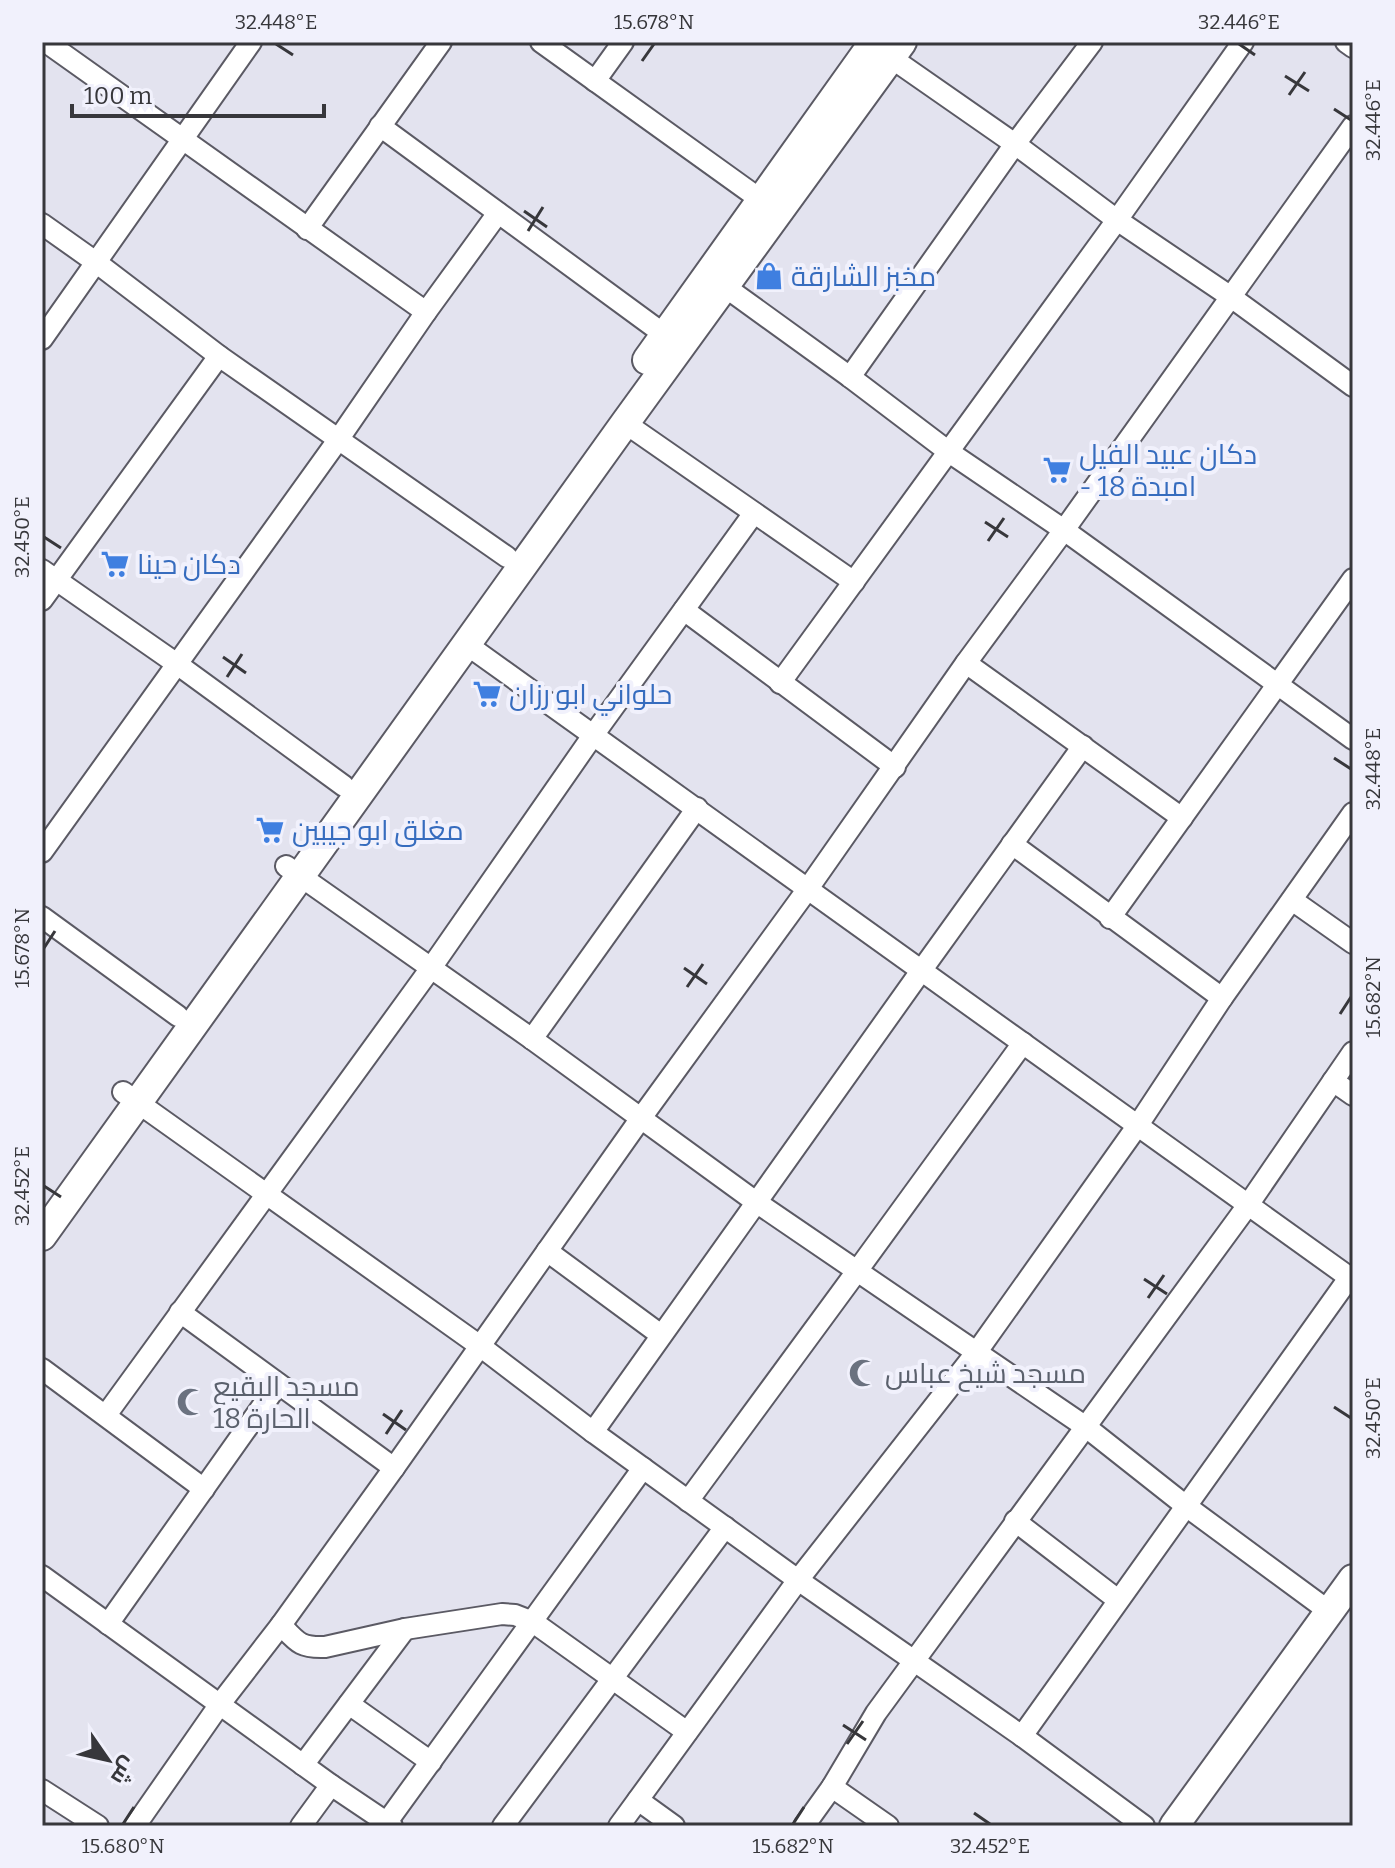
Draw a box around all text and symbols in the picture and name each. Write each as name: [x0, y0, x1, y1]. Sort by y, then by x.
text: 32.448°E: [235, 10, 317, 34]
text: 15.678°N: [614, 10, 694, 34]
text: 32.446°E: [1198, 10, 1280, 34]
scale bar: [72, 68, 324, 118]
text: 32.446°E: [1361, 79, 1385, 161]
text: 100 m: [84, 82, 152, 110]
place label: مخبز الشارقة: [791, 260, 936, 293]
shop icon: مخبز الشارقة: [754, 261, 784, 291]
place label: دكان عبيد الفيل - امبدة 18: [1079, 438, 1257, 503]
supermarket icon: دكان عبيد الفيل - امبدة 18: [1042, 455, 1072, 485]
text: 32.450°E: [10, 496, 34, 578]
place label: دكان حينا: [137, 548, 241, 581]
supermarket icon: دكان حينا: [100, 549, 130, 579]
place label: حلواني ابو رزان: [509, 678, 672, 716]
supermarket icon: حلواني ابو رزان: [472, 679, 502, 709]
text: 32.448°E: [1361, 728, 1385, 810]
place label: مغلق ابو جيبين: [292, 814, 464, 847]
supermarket icon: مغلق ابو جيبين: [255, 815, 285, 845]
text: 15.678°N: [10, 908, 34, 988]
text: 15.682°N: [1361, 956, 1385, 1038]
text: 32.452°E: [10, 1146, 34, 1226]
place label: مسجد شيخ عباس: [885, 1357, 1086, 1392]
mosque icon: مسجد شيخ عباس: [848, 1358, 878, 1388]
place label: مسجد البقيع الحارة 18: [213, 1370, 360, 1435]
text: 32.450°E: [1361, 1377, 1385, 1459]
mosque icon: مسجد البقيع الحارة 18: [176, 1387, 206, 1417]
north arrow: [68, 1720, 148, 1800]
text: ش: [105, 1752, 143, 1790]
text: 15.680°N: [81, 1834, 165, 1858]
text: 15.682°N: [752, 1834, 834, 1858]
text: 32.452°E: [950, 1834, 1030, 1858]

